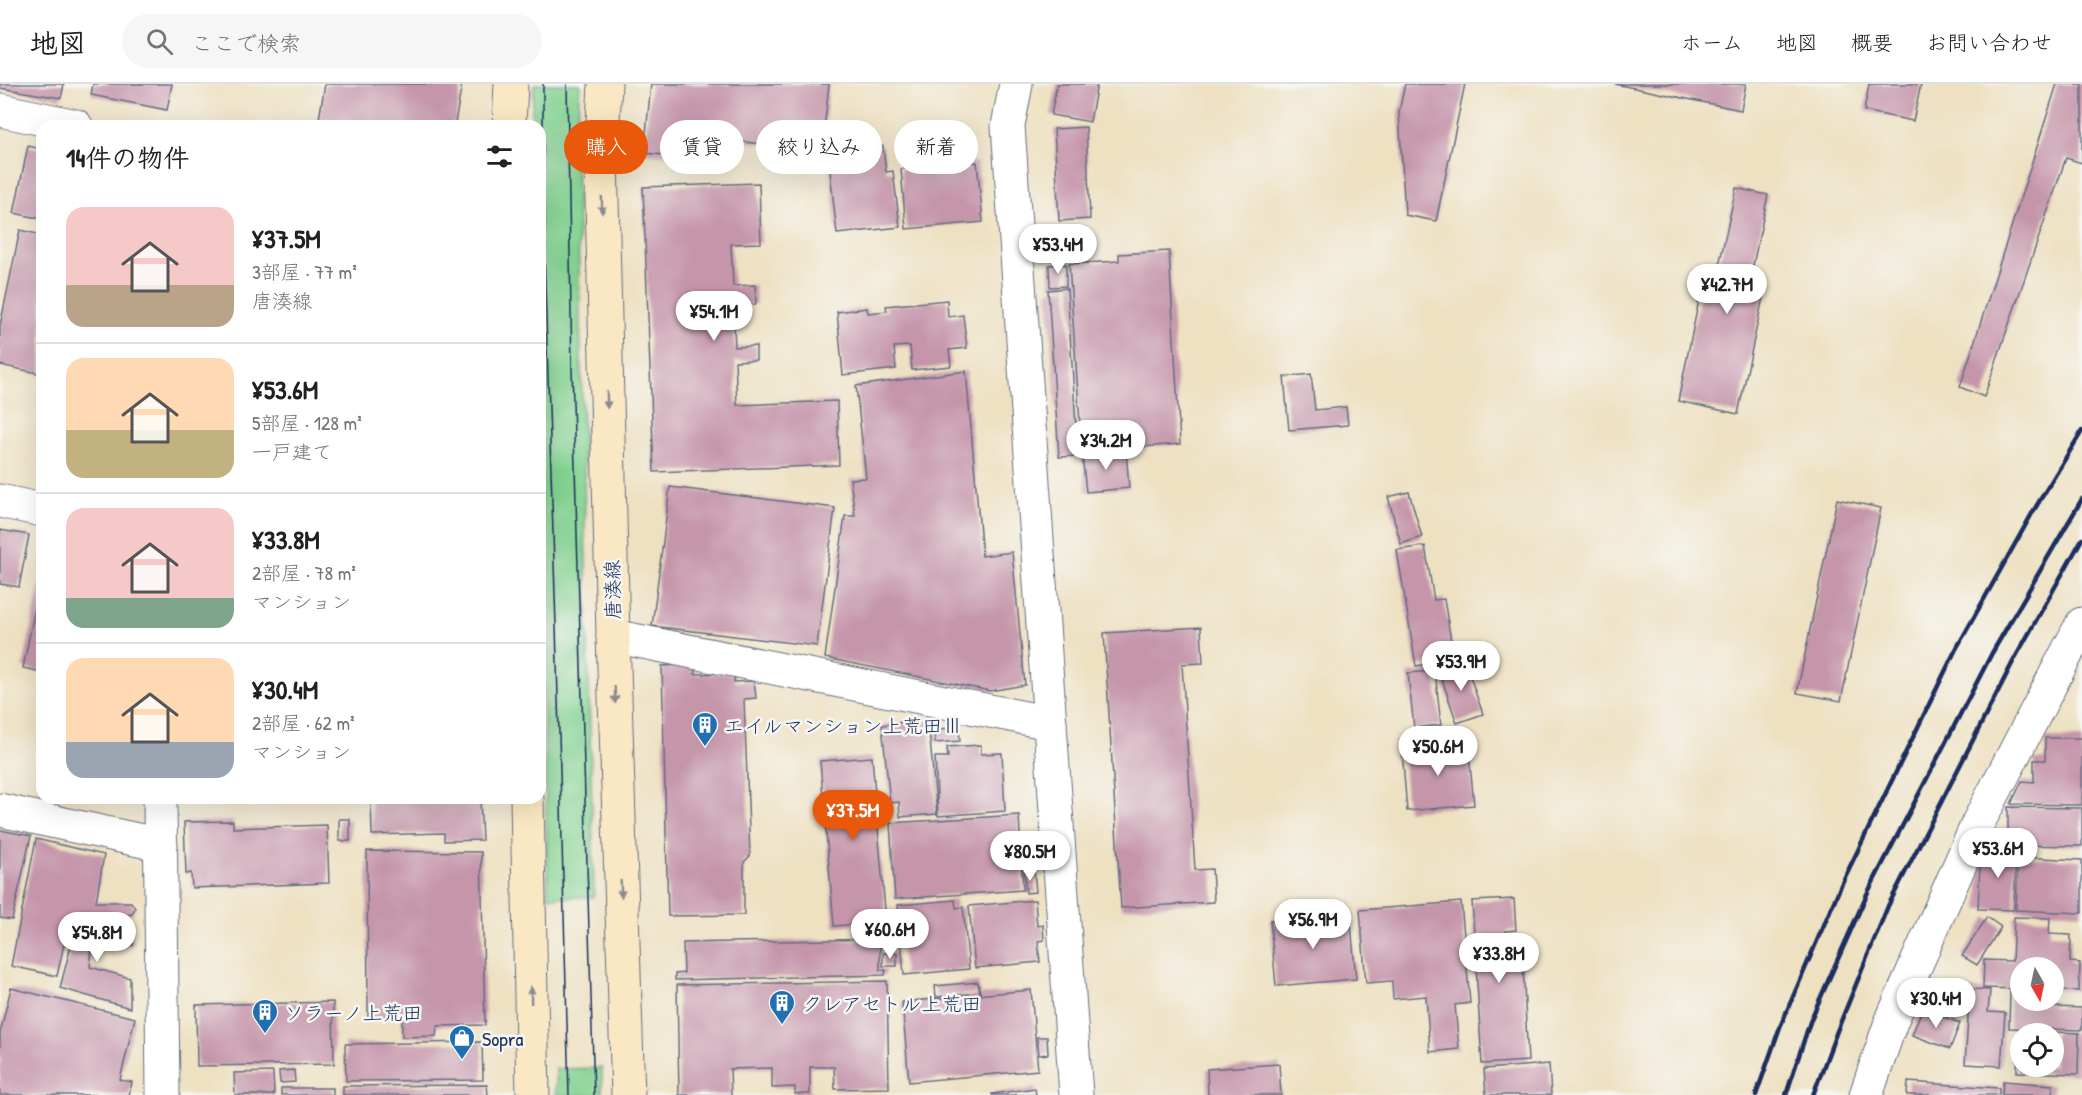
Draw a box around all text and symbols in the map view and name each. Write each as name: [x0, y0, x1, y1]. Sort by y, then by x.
search box: [122, 14, 542, 68]
text: 地図: [30, 24, 86, 62]
icon: search: [143, 25, 176, 58]
text: ここで検索: [191, 28, 301, 58]
text: ホーム: [1681, 28, 1743, 57]
text: 地図: [1776, 28, 1818, 57]
text: 概要: [1851, 28, 1893, 57]
text: お問い合わせ: [1926, 28, 2052, 57]
chip: 購入: [564, 120, 648, 174]
chip: 賃貸: [660, 120, 744, 174]
chip: 絞り込み: [756, 120, 882, 174]
chip: 新着: [894, 120, 978, 174]
text: 14件の物件: [66, 140, 189, 175]
icon: filters: [483, 140, 516, 173]
one-way arrow: [598, 196, 607, 215]
text: ¥37.5M: [252, 221, 321, 256]
pin: ¥53.4M: [1009, 224, 1107, 275]
text: ¥53.4M: [1033, 230, 1083, 257]
icon: home: [114, 231, 186, 303]
text: 3部屋 · 77 m²: [252, 258, 357, 285]
pin: ¥42.7M: [1678, 264, 1776, 315]
text: ¥42.7M: [1701, 270, 1753, 297]
text: 唐湊線: [252, 287, 312, 314]
pin: ¥54.1M: [665, 291, 763, 342]
text: ¥54.1M: [690, 297, 738, 324]
text: ¥53.6M: [252, 372, 318, 407]
icon: home: [114, 382, 186, 454]
one-way arrow: [603, 391, 612, 410]
text: 5部屋 · 128 m²: [252, 409, 362, 436]
pin: ¥34.2M: [1057, 420, 1155, 471]
text: ¥34.2M: [1080, 426, 1132, 453]
text: 一戸建て: [252, 438, 332, 465]
text: ¥33.8M: [252, 522, 320, 557]
icon: home: [114, 532, 186, 604]
text: 2部屋 · 78 m²: [252, 559, 356, 586]
street label: 唐湊線: [598, 560, 626, 620]
text: マンション: [252, 588, 351, 615]
pin: ¥53.9M: [1412, 641, 1510, 692]
text: ¥53.9M: [1436, 647, 1486, 674]
text: ¥30.4M: [252, 672, 318, 707]
icon: home: [114, 682, 186, 754]
one-way arrow: [610, 685, 620, 704]
text: 2部屋 · 62 m²: [252, 709, 355, 736]
building icon: エイルマンション上荒田Ⅲ: [690, 710, 720, 748]
place label: エイルマンション上荒田Ⅲ: [724, 712, 962, 739]
pin: ¥50.6M: [1389, 726, 1487, 777]
text: ¥50.6M: [1413, 732, 1463, 759]
text: マンション: [252, 738, 351, 765]
pin: ¥37.5M: [804, 790, 902, 841]
text: ¥37.5M: [827, 796, 879, 823]
pin: ¥53.6M: [1949, 828, 2047, 879]
pin: ¥80.5M: [981, 831, 1079, 882]
text: ¥53.6M: [1973, 834, 2023, 861]
text: ¥80.5M: [1004, 837, 1056, 864]
one-way arrow: [617, 880, 626, 899]
pin: ¥56.9M: [1264, 899, 1362, 950]
text: ¥56.9M: [1288, 905, 1338, 932]
pin: ¥60.6M: [841, 909, 939, 960]
pin: ¥54.8M: [48, 912, 146, 963]
text: ¥60.6M: [865, 915, 915, 942]
text: ¥54.8M: [72, 918, 122, 945]
pin: ¥33.8M: [1450, 933, 1548, 984]
text: ¥33.8M: [1473, 939, 1525, 966]
north arrow: [2010, 957, 2064, 1011]
map controls: [2010, 957, 2064, 1077]
pin: ¥30.4M: [1887, 978, 1985, 1029]
text: ¥30.4M: [1911, 984, 1961, 1011]
one-way arrow: [526, 985, 536, 1004]
building icon: クレアセトル上荒田: [767, 988, 797, 1026]
place label: クレアセトル上荒田: [802, 990, 982, 1017]
building icon: ソラーノ上荒田: [250, 997, 280, 1035]
place label: ソラーノ上荒田: [284, 999, 422, 1026]
shop icon: Sopra: [447, 1023, 477, 1061]
button: locate: [2010, 1023, 2064, 1077]
place label: Sopra: [482, 1025, 524, 1052]

